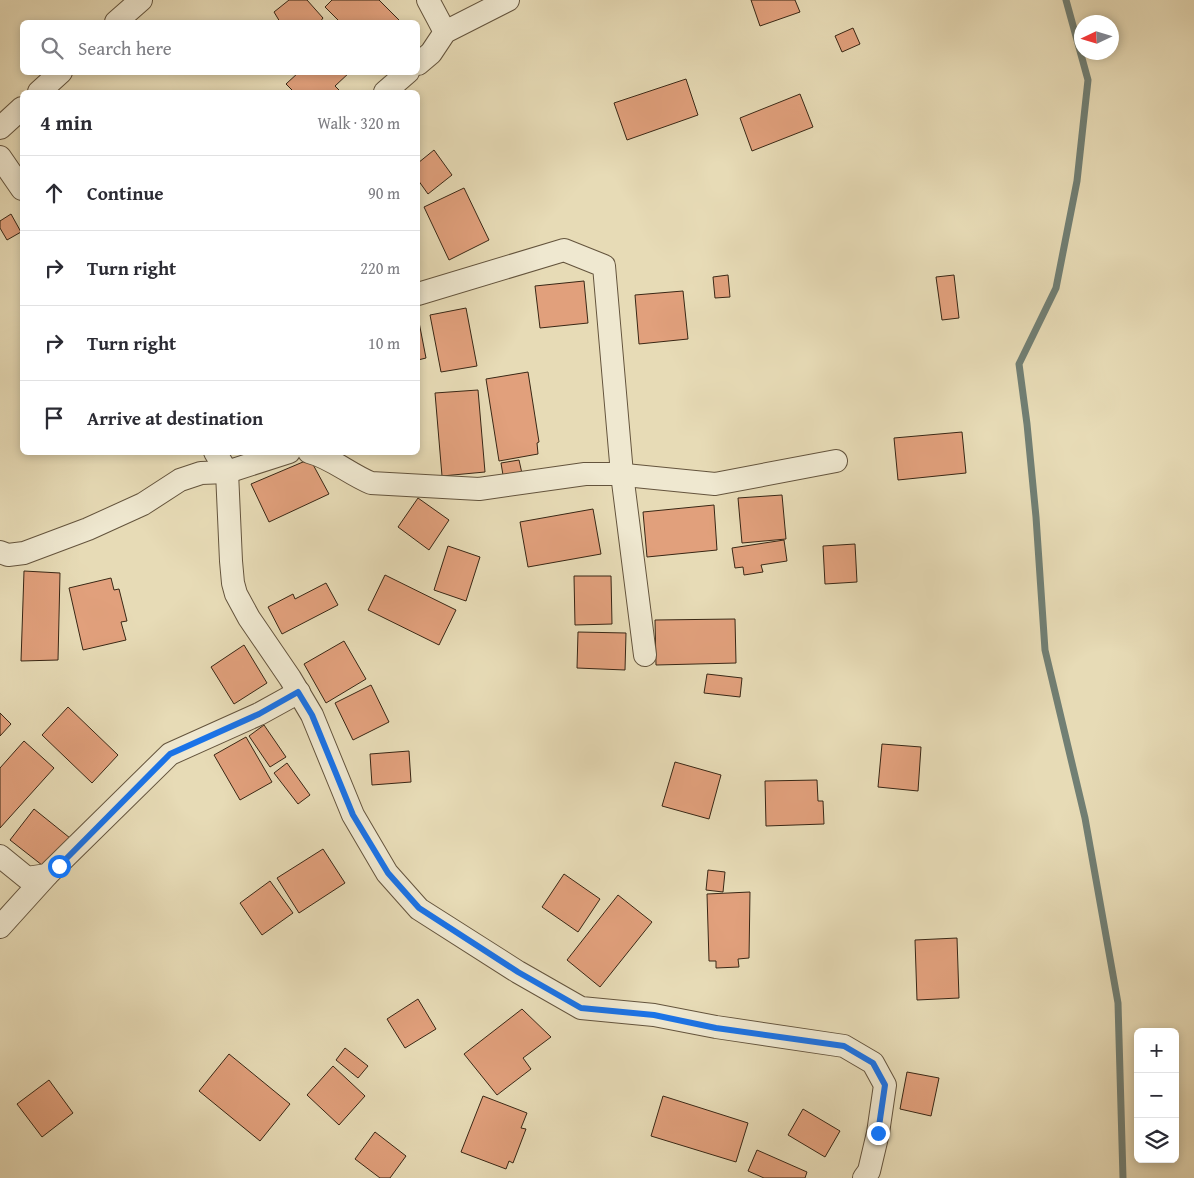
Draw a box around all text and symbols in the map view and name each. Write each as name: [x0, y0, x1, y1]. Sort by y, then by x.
north arrow: [1074, 15, 1119, 60]
search box: [20, 20, 420, 75]
icon: search: [38, 34, 66, 62]
text: Search here: [78, 34, 172, 62]
text: 4 min: [40, 107, 92, 138]
text: Walk · 320 m: [317, 111, 400, 135]
icon: ahead: [40, 179, 68, 207]
text: Continue: [87, 179, 164, 207]
text: 90 m: [368, 181, 400, 205]
icon: right: [40, 254, 68, 282]
text: Turn right: [87, 254, 176, 282]
text: 220 m: [360, 256, 400, 280]
icon: right: [40, 329, 68, 357]
text: Turn right: [87, 329, 176, 357]
text: 10 m: [368, 331, 400, 355]
icon: arrive: [40, 404, 68, 432]
text: Arrive at destination: [87, 404, 263, 432]
route start: [48, 855, 71, 878]
map controls: [1134, 1028, 1179, 1163]
button: +: [1134, 1028, 1179, 1073]
button: −: [1134, 1073, 1179, 1118]
button: layers: [1134, 1118, 1179, 1163]
route end: [867, 1122, 890, 1145]

